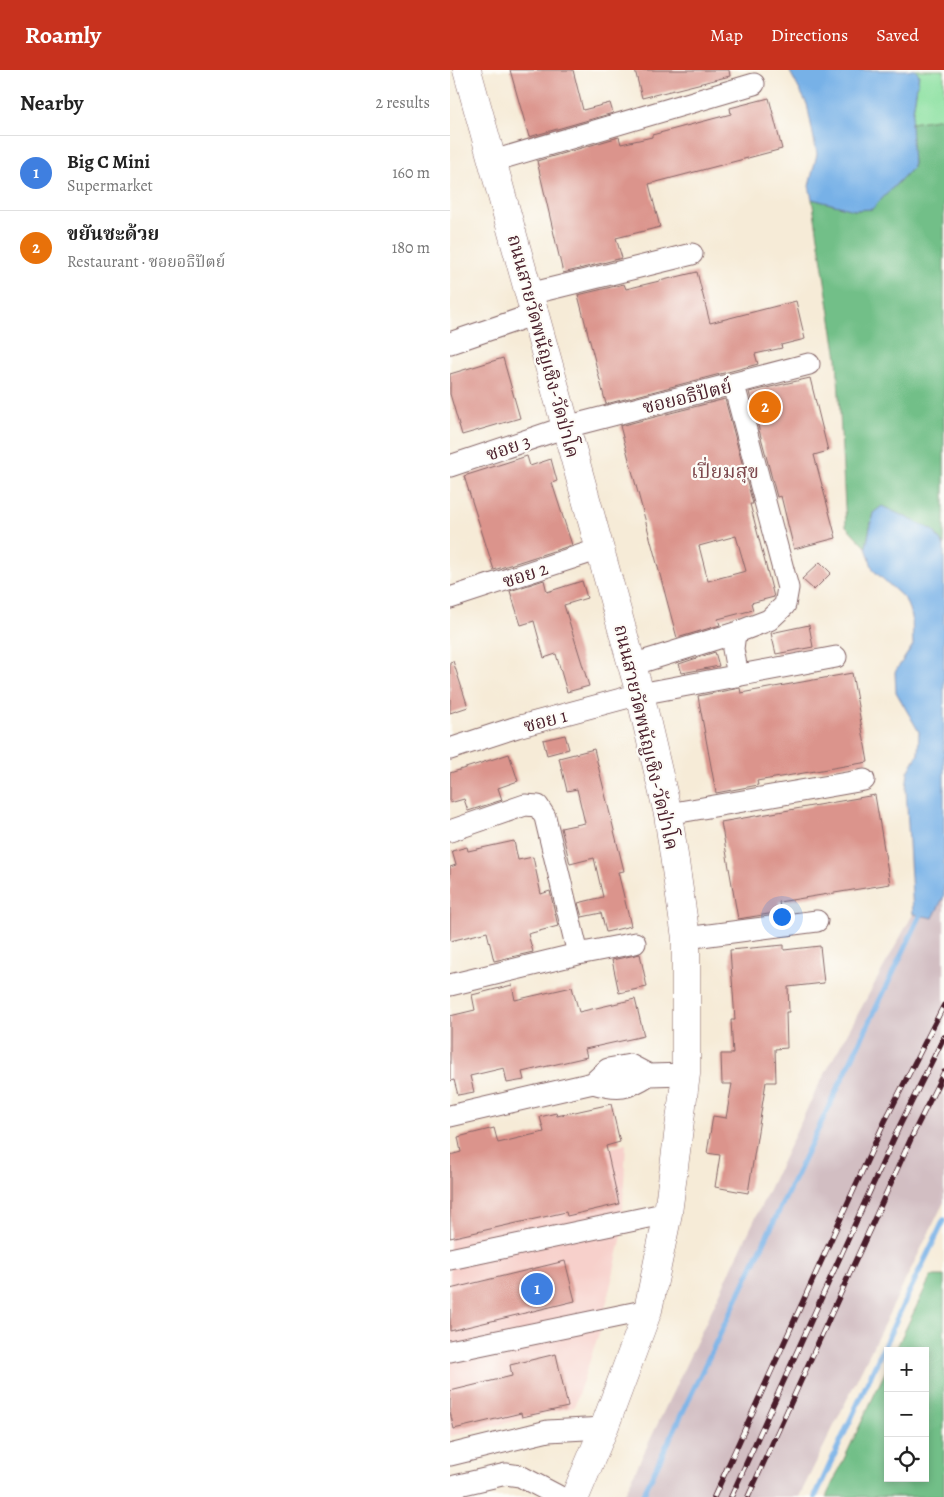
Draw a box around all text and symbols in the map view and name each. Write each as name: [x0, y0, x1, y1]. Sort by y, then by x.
text: Roamly: [25, 19, 101, 51]
text: Map: [710, 23, 743, 47]
text: Directions: [771, 23, 848, 47]
text: Saved: [876, 23, 919, 47]
text: Nearby: [20, 89, 83, 117]
text: 2 results: [375, 92, 430, 114]
text: Big C Mini: [67, 149, 150, 175]
text: 1: [33, 162, 39, 184]
text: 160 m: [392, 162, 430, 184]
text: Supermarket: [67, 175, 153, 197]
text: ขยันซะด้วย: [67, 221, 159, 247]
street label: ถนนสายวัดพนัญเชิง-วัดป่าโค: [501, 231, 587, 461]
text: 2: [32, 237, 40, 259]
text: 180 m: [392, 237, 430, 259]
text: Restaurant · ซอยอธิปัตย์: [67, 251, 225, 273]
street label: ซอยอธิปัตย์: [640, 373, 735, 421]
pin: 2: [749, 388, 781, 426]
street label: ซอย 3: [483, 428, 534, 468]
district label: เปี่ยมสุข: [691, 456, 759, 485]
street label: ซอย 2: [499, 555, 552, 595]
street label: ถนนสายวัดพนัญเชิง-วัดป่าโค: [607, 621, 687, 853]
street label: ซอย 1: [521, 703, 570, 739]
your location: [769, 904, 795, 930]
pin: 1: [521, 1270, 553, 1308]
map controls: [884, 1347, 929, 1482]
button: +: [884, 1347, 929, 1392]
button: −: [884, 1392, 929, 1437]
button: locate: [884, 1437, 929, 1482]

